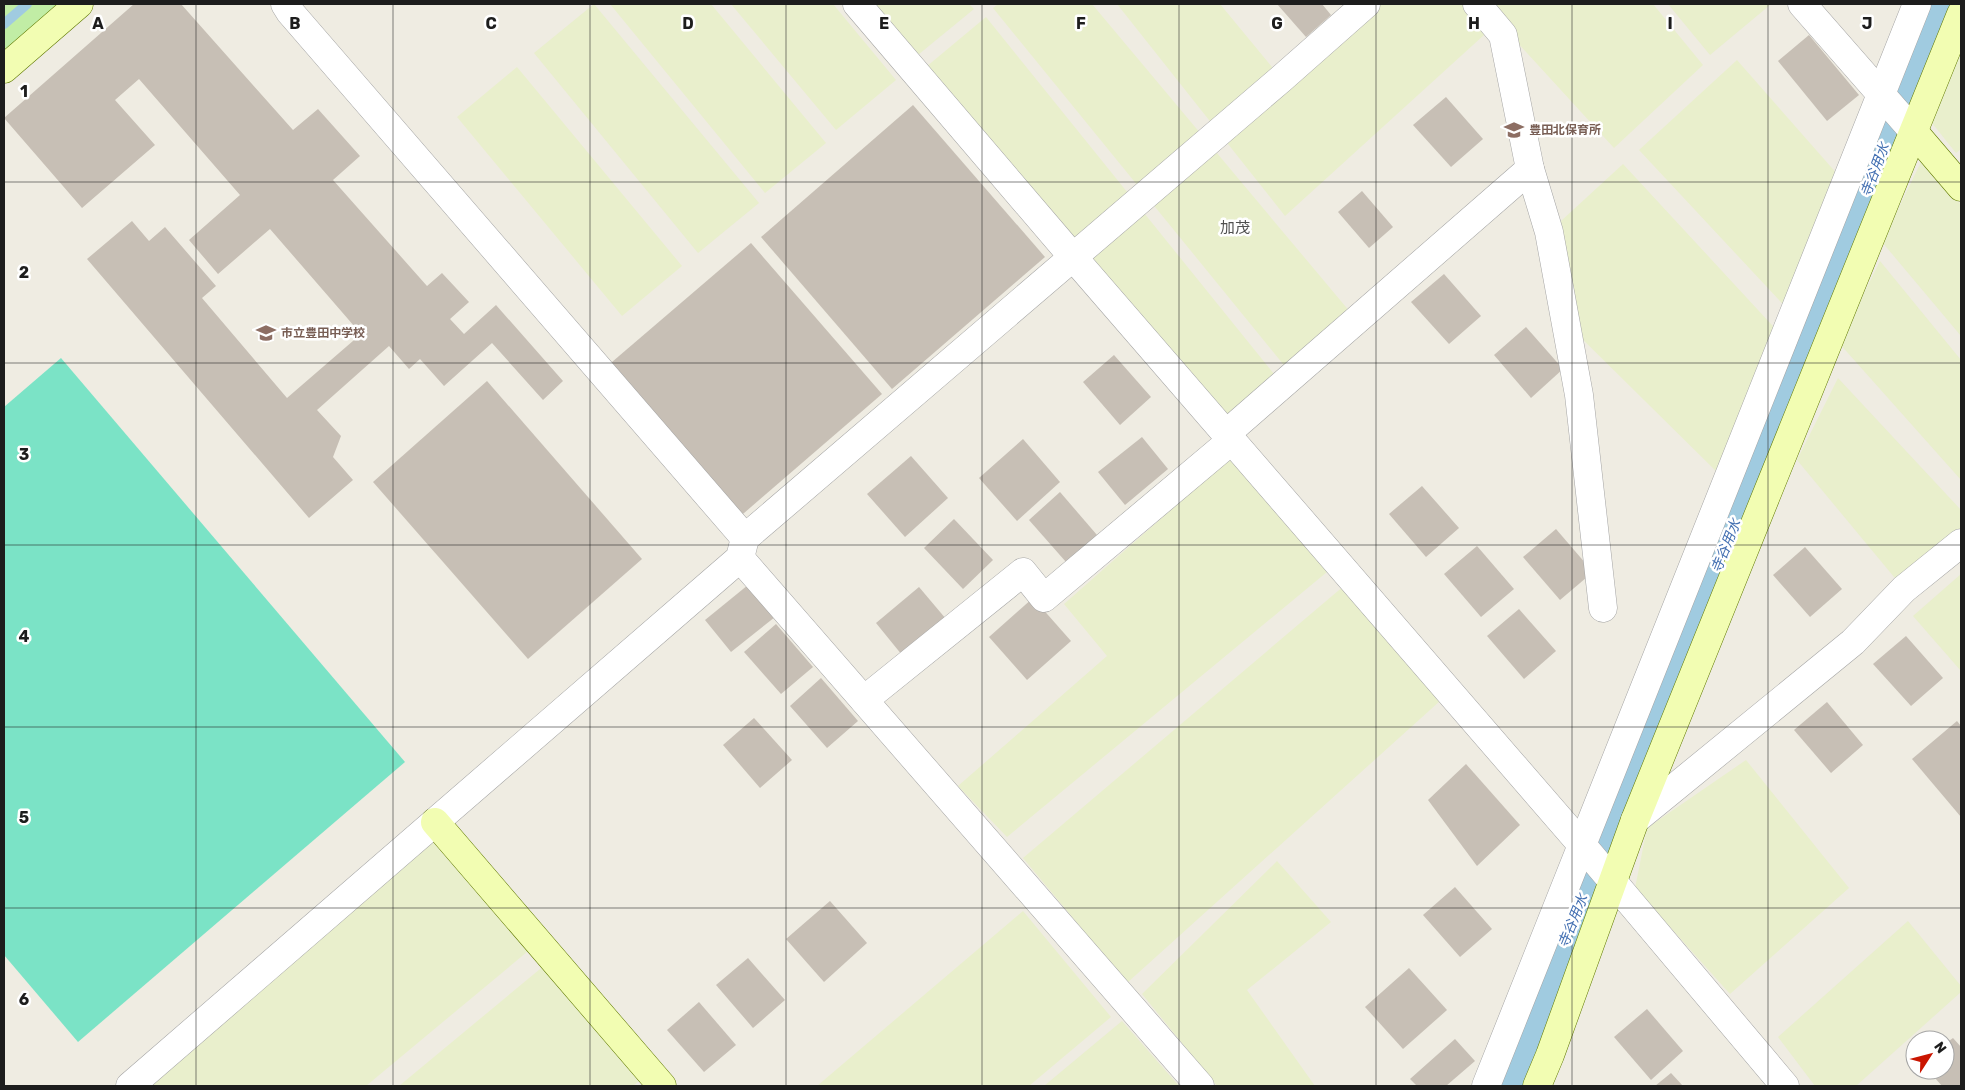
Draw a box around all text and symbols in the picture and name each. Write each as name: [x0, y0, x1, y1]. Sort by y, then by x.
text: A: [92, 14, 104, 33]
text: B: [289, 14, 301, 33]
text: C: [485, 14, 497, 33]
text: D: [682, 14, 694, 33]
text: E: [879, 14, 889, 33]
text: F: [1076, 14, 1086, 33]
text: G: [1271, 14, 1283, 33]
text: H: [1468, 14, 1480, 33]
text: I: [1667, 14, 1673, 33]
text: J: [1862, 14, 1872, 33]
text: 1: [20, 82, 28, 101]
school or university icon: 豊田北保育所: [1503, 119, 1525, 141]
place label: 豊田北保育所: [1529, 123, 1601, 137]
water label: 寺谷用水: [1857, 139, 1894, 199]
district label: 加茂: [1220, 219, 1250, 237]
text: 2: [19, 263, 29, 282]
school or university icon: 市立豊田中学校: [255, 322, 277, 344]
place label: 市立豊田中学校: [281, 326, 365, 340]
text: 3: [19, 445, 29, 464]
water label: 寺谷用水: [1708, 515, 1745, 575]
text: 4: [19, 627, 30, 646]
text: 5: [19, 808, 29, 827]
water label: 寺谷用水: [1555, 890, 1592, 950]
text: 6: [19, 990, 29, 1009]
north arrow: [1905, 1030, 1955, 1080]
text: N: [1930, 1039, 1950, 1057]

